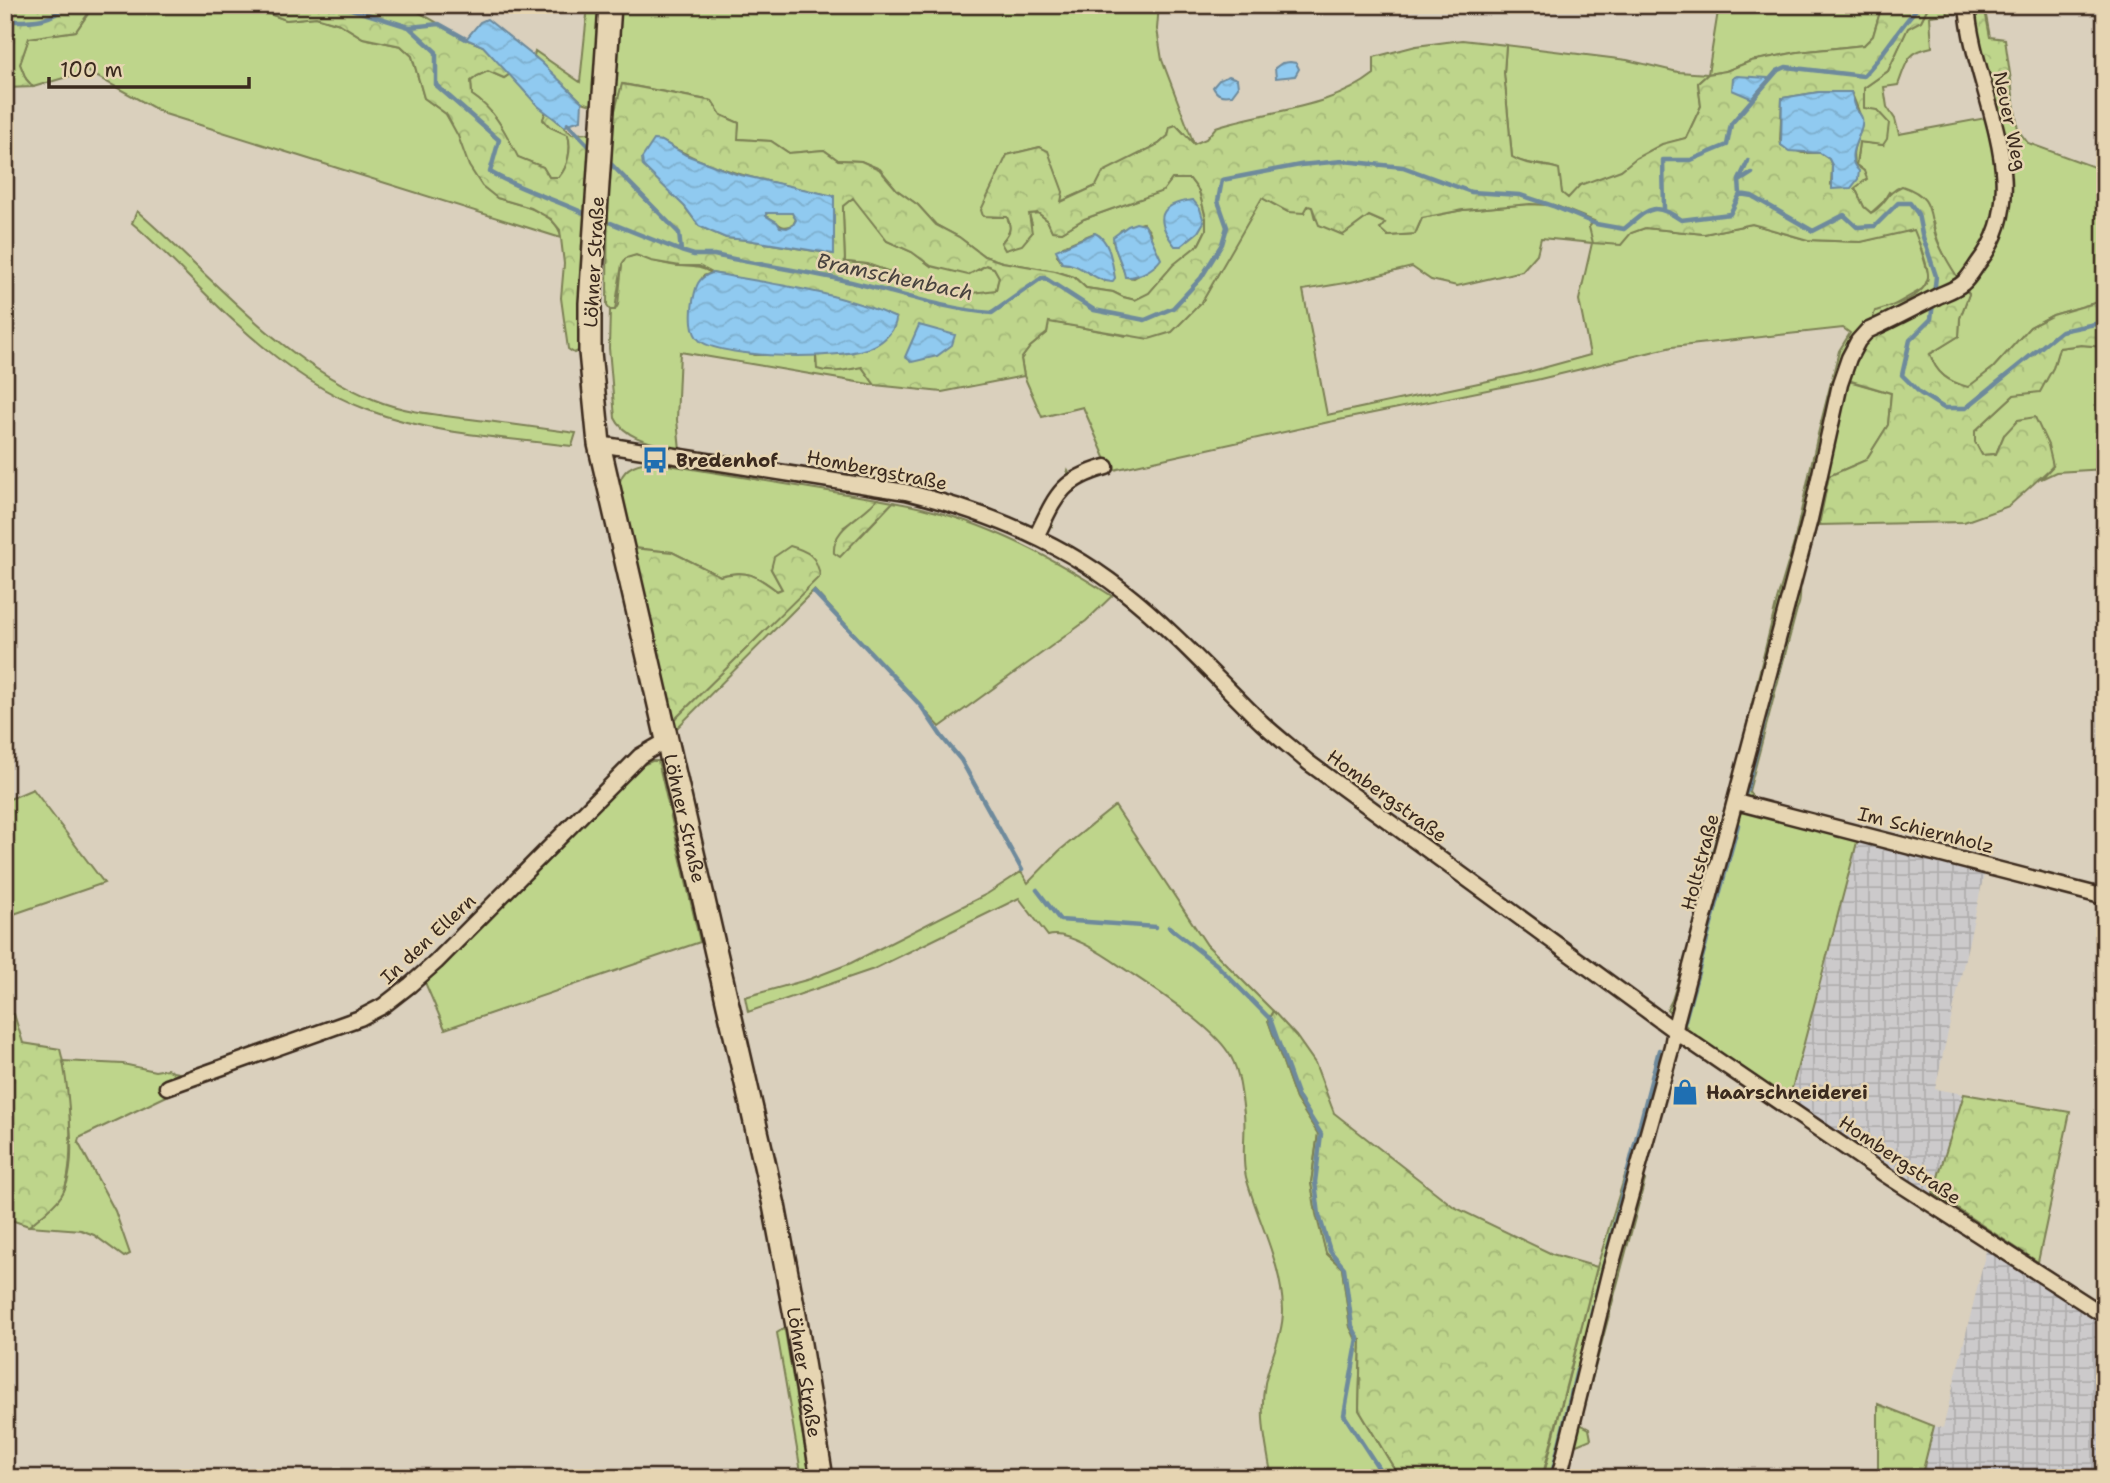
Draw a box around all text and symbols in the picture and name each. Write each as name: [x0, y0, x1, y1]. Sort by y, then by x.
scale bar: [49, 46, 248, 90]
text: 100 m: [60, 56, 123, 84]
street label: Neuer Weg: [1987, 69, 2033, 173]
street label: Löhner Straße: [578, 196, 610, 328]
water label: Bramschenbach: [814, 247, 976, 307]
street label: Hombergstraße: [805, 444, 949, 496]
bus stop icon: Bredenhof: [640, 445, 670, 475]
place label: Bredenhof: [676, 448, 778, 473]
street label: Hombergstraße: [1322, 744, 1452, 848]
street label: Löhner Straße: [658, 751, 712, 885]
street label: Im Schiernholz: [1855, 801, 1997, 859]
street label: Holtstraße: [1675, 811, 1725, 913]
street label: In den Ellern: [375, 888, 481, 990]
shop icon: Haarschneiderei: [1670, 1077, 1700, 1107]
place label: Haarschneiderei: [1706, 1080, 1868, 1105]
street label: Hombergstraße: [1834, 1110, 1966, 1210]
street label: Löhner Straße: [781, 1305, 828, 1439]

